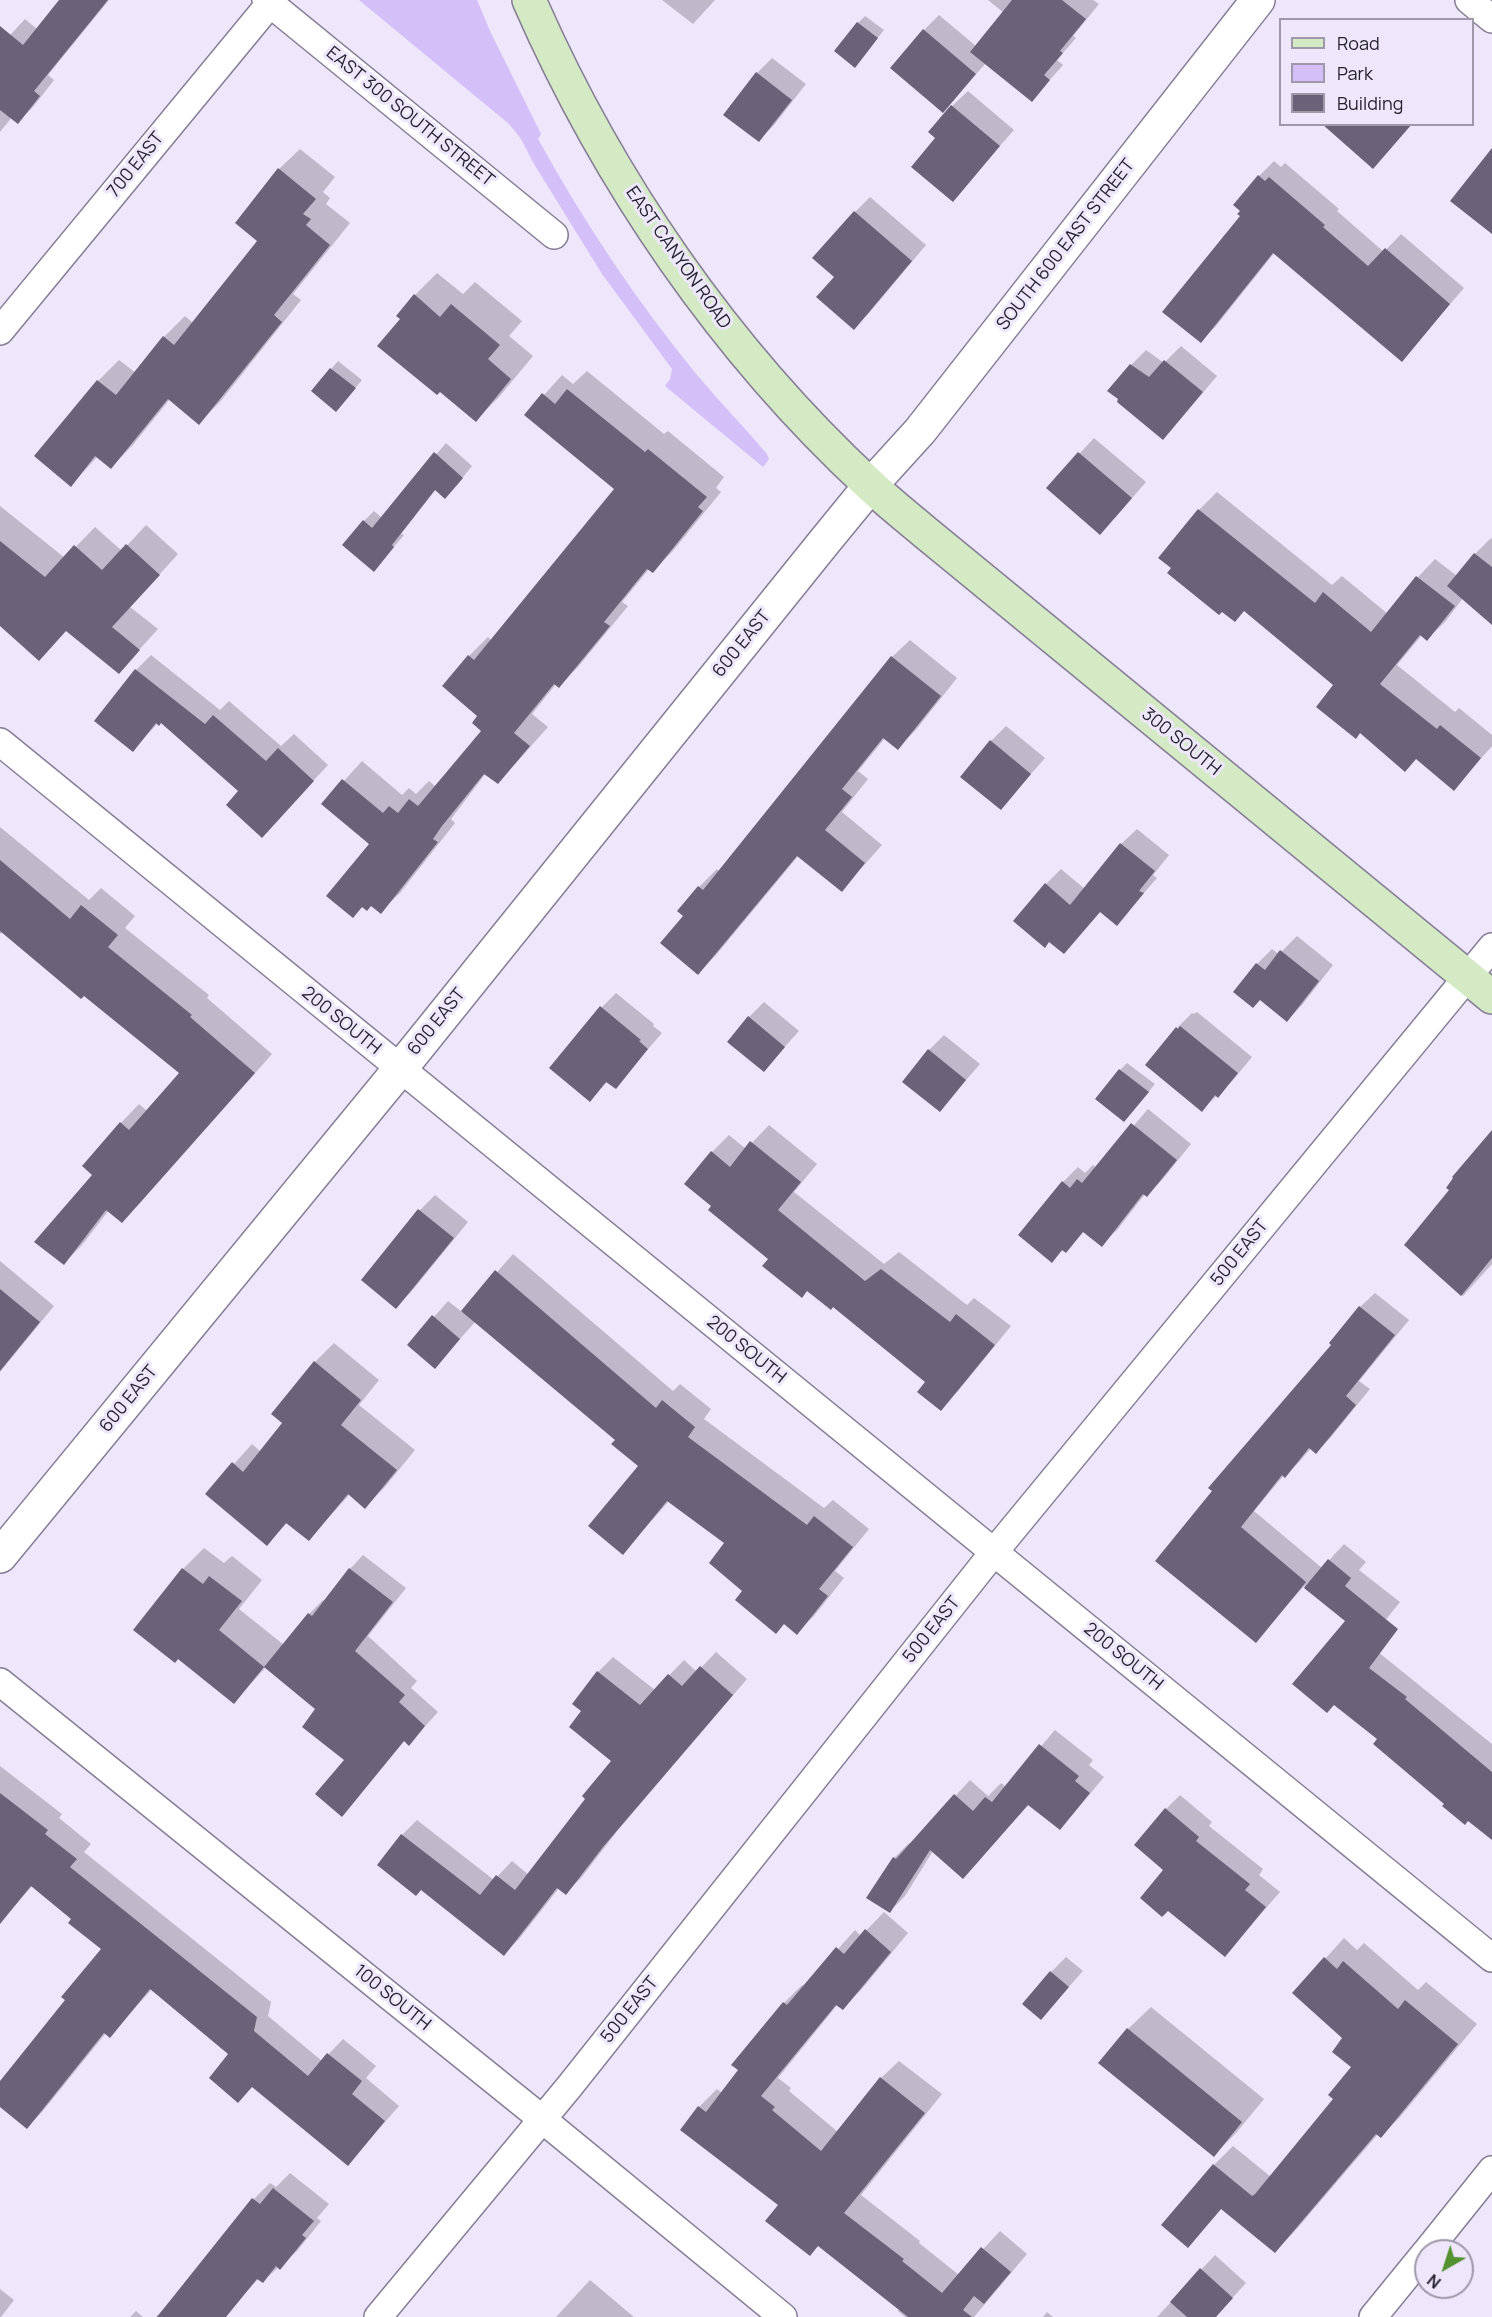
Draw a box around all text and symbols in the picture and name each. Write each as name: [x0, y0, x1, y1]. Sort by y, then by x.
legend: [1279, 18, 1474, 126]
text: Road: [1337, 31, 1380, 55]
street label: EAST 300 SOUTH STREET: [322, 42, 498, 192]
text: Park: [1337, 61, 1373, 85]
text: Building: [1337, 91, 1403, 115]
street label: 700 EAST: [103, 128, 169, 202]
street label: SOUTH 600 EAST STREET: [992, 155, 1140, 335]
street label: EAST CANYON ROAD: [621, 183, 735, 333]
street label: 600 EAST: [708, 606, 776, 682]
street label: 300 SOUTH: [1137, 704, 1225, 780]
street label: 200 SOUTH: [297, 983, 385, 1059]
street label: 600 EAST: [403, 984, 471, 1060]
street label: 500 EAST: [1207, 1215, 1273, 1291]
street label: 200 SOUTH: [702, 1312, 790, 1388]
street label: 600 EAST: [95, 1361, 163, 1437]
street label: 500 EAST: [899, 1592, 965, 1668]
street label: 200 SOUTH: [1079, 1619, 1167, 1695]
street label: 100 SOUTH: [349, 1961, 435, 2035]
street label: 500 EAST: [597, 1972, 663, 2048]
north arrow: [1414, 2239, 1474, 2299]
text: N: [1423, 2269, 1445, 2294]

